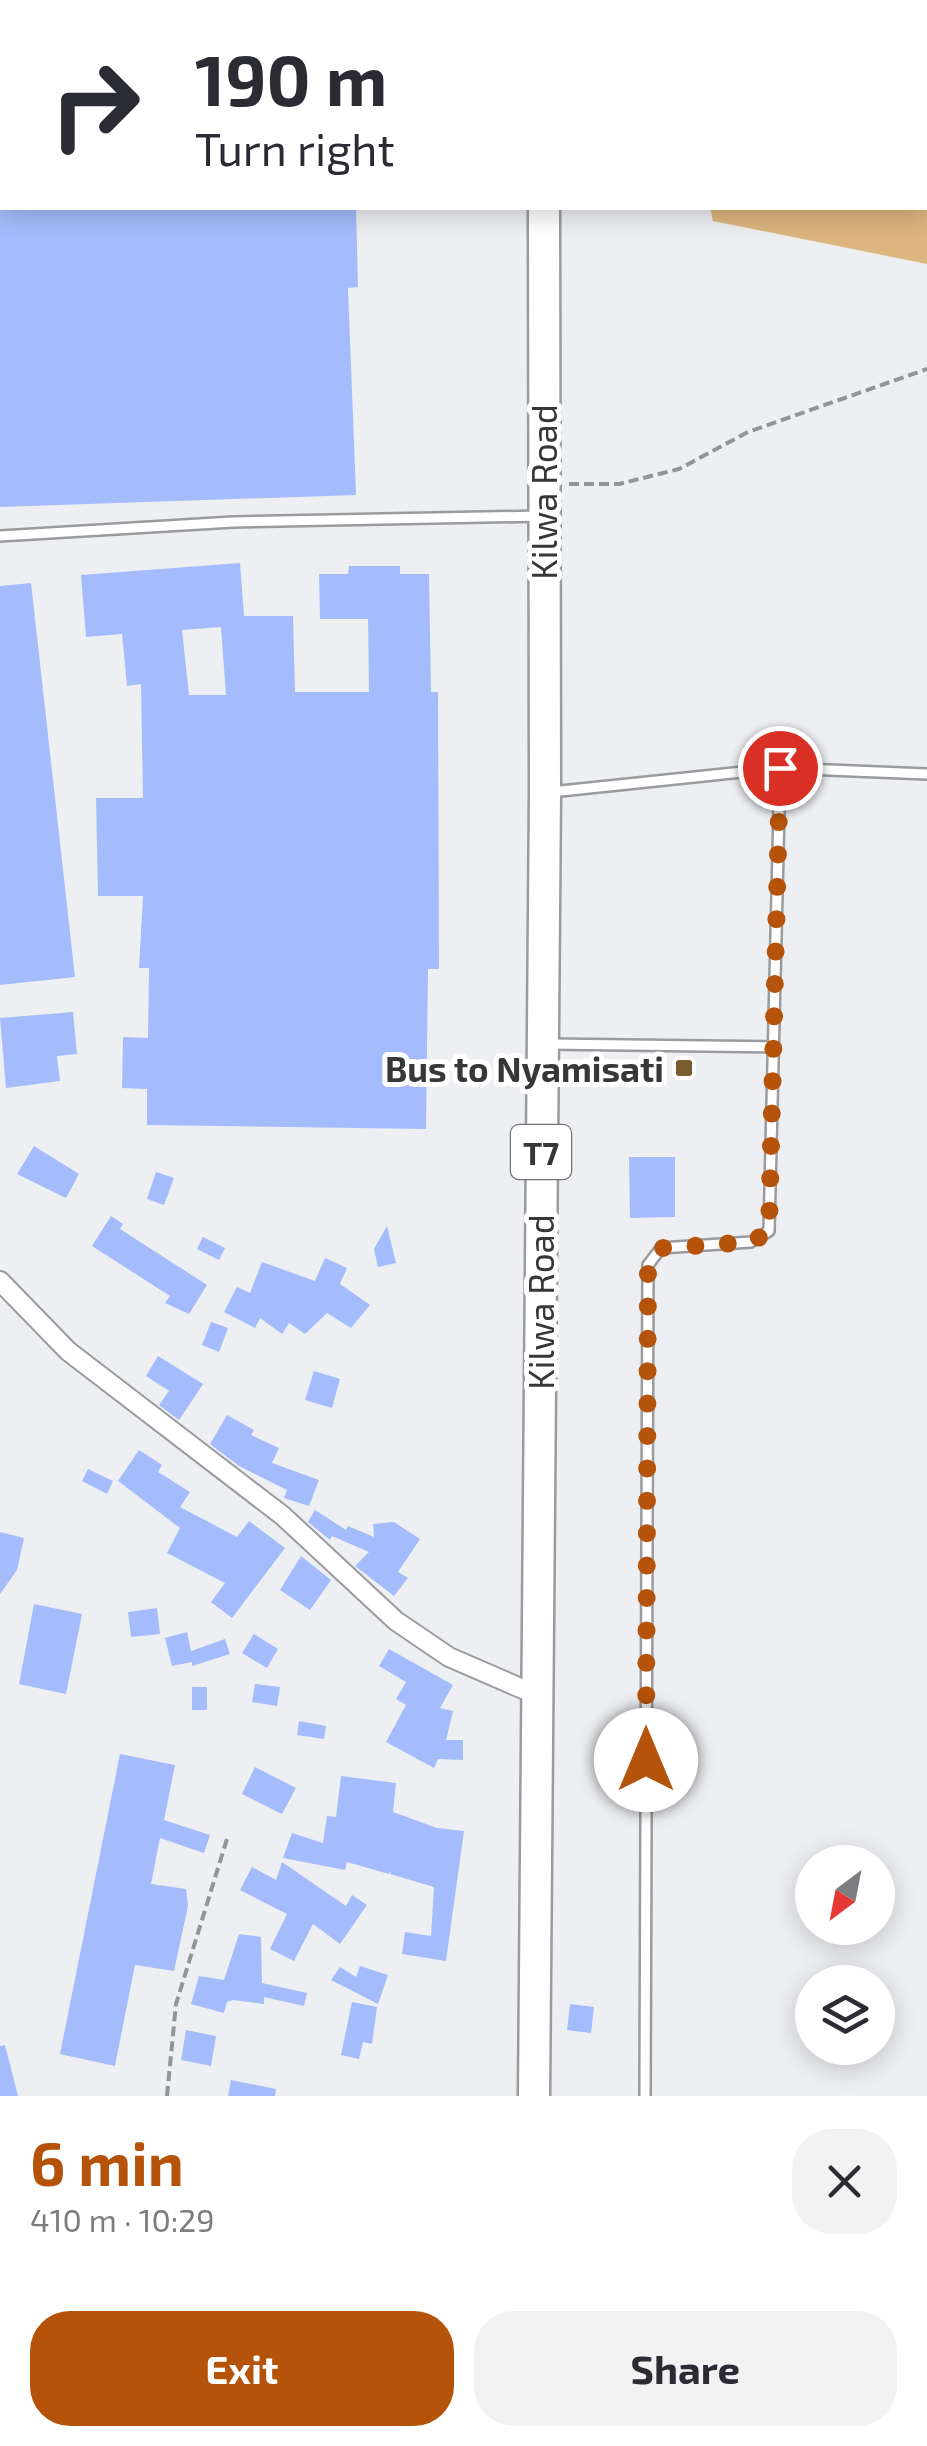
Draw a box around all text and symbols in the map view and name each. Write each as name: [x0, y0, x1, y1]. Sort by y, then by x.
text: 190 m: [195, 36, 388, 120]
icon: right: [30, 40, 160, 170]
text: Turn right: [195, 121, 395, 175]
street label: Kilwa Road: [522, 404, 564, 580]
pin: [738, 726, 823, 811]
icon: arrive: [753, 741, 808, 796]
place label: Bus to Nyamisati: [385, 1047, 664, 1090]
marker: Bus to Nyamisati: [673, 1057, 695, 1079]
road number: T7: [511, 1125, 571, 1179]
street label: Kilwa Road: [519, 1214, 561, 1390]
position arrow: [594, 1708, 698, 1812]
north arrow: [795, 1845, 895, 1945]
map controls: [795, 1845, 895, 2065]
button: layers: [795, 1965, 895, 2065]
text: 6 min: [30, 2126, 184, 2198]
button: close: [792, 2129, 897, 2234]
text: 410 m · 10:29: [30, 2200, 215, 2238]
button: Exit: [30, 2311, 454, 2426]
button: Share: [474, 2311, 897, 2426]

